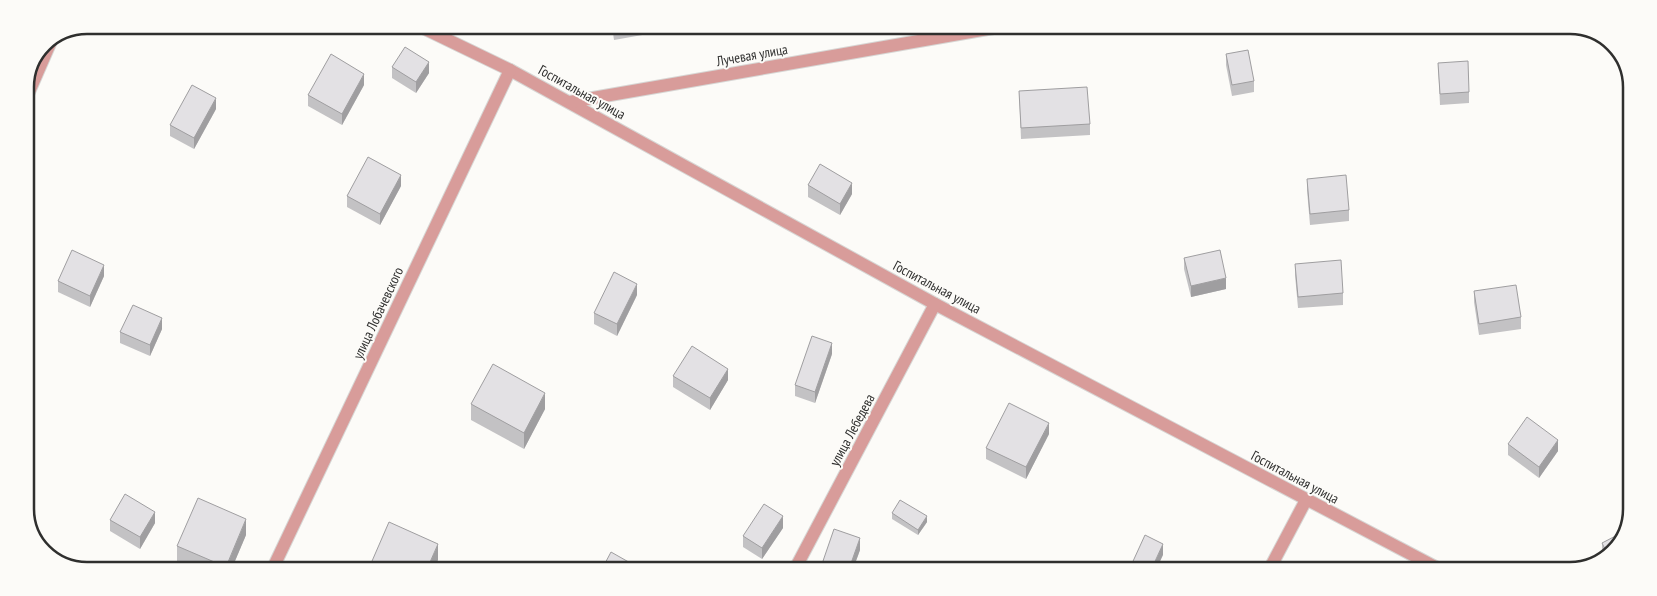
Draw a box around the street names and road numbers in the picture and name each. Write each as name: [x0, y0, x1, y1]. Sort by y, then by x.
street label: Лучевая улица: [714, 40, 789, 70]
street label: Госпитальная улица: [535, 61, 629, 123]
street label: Госпитальная улица: [890, 256, 984, 318]
street label: улица Лобачевского: [349, 264, 407, 362]
street label: улица Лебедева: [825, 391, 879, 469]
street label: Госпитальная улица: [1248, 446, 1342, 508]

